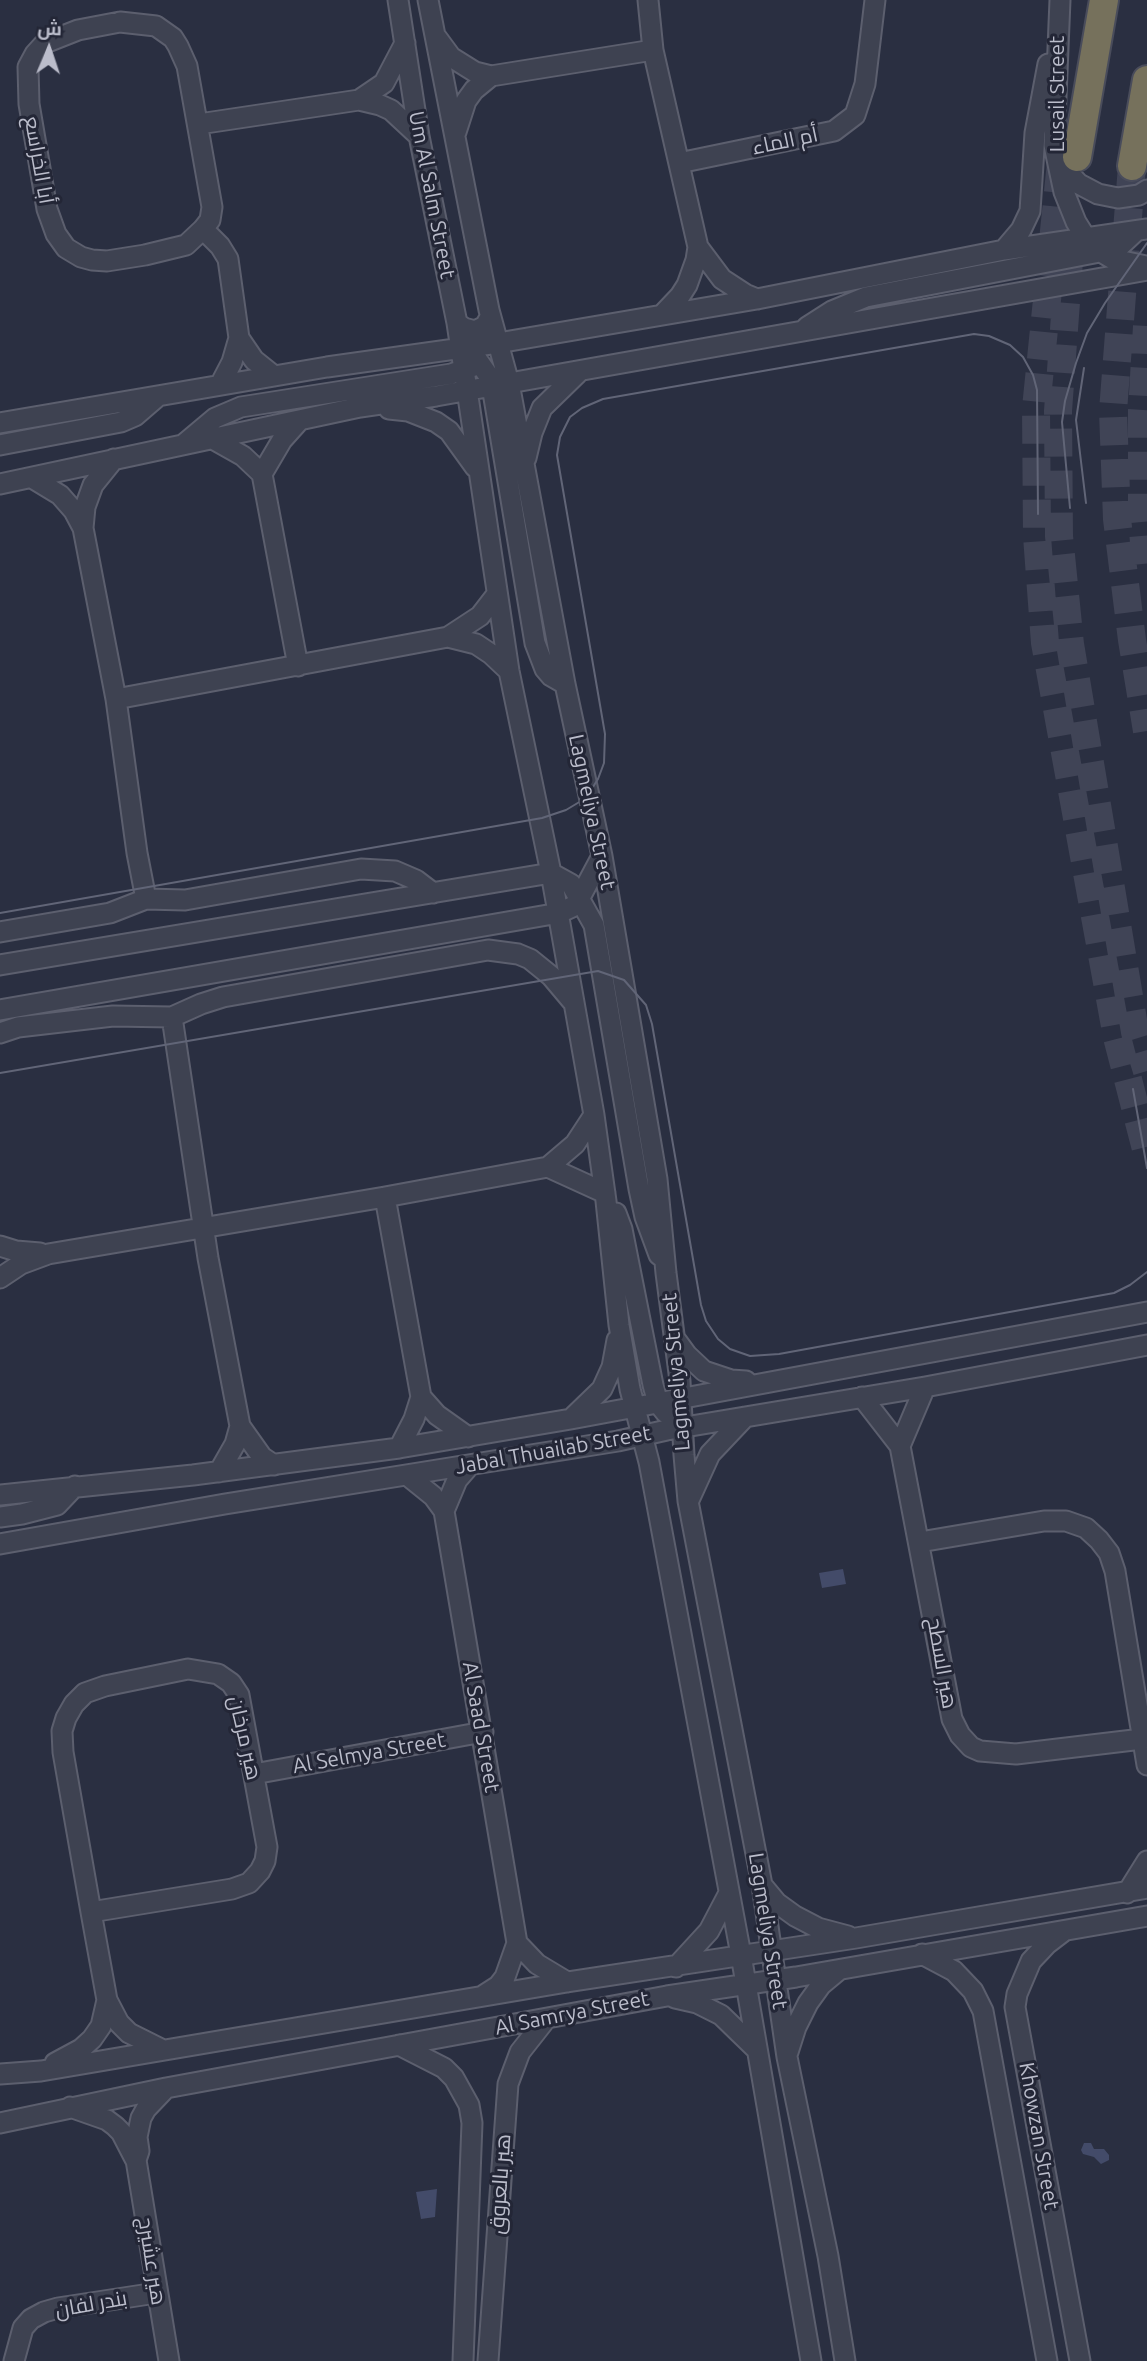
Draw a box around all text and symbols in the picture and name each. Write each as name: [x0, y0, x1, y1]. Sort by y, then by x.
north arrow: [14, 14, 84, 84]
text: ش: [37, 17, 62, 39]
street label: Lusail Street: [1044, 36, 1070, 152]
street label: Um Al Salm Street: [403, 109, 461, 281]
street label: أبا الخراسع: [19, 114, 59, 206]
street label: أم الماء: [750, 122, 820, 160]
street label: Lagmeliya Street: [563, 732, 621, 892]
street label: Lagmeliya Street: [657, 1292, 695, 1452]
street label: Jabal Thuailab Street: [453, 1420, 653, 1480]
street label: هير السطح: [922, 1615, 962, 1711]
street label: Al Saad Street: [457, 1660, 505, 1794]
street label: هير مرخان: [223, 1693, 267, 1783]
street label: Al Selmya Street: [291, 1727, 447, 1779]
street label: Lagmeliya Street: [743, 1851, 793, 2011]
street label: Al Samrya Street: [493, 1986, 651, 2040]
street label: Khowzan Street: [1014, 2060, 1064, 2212]
street label: هير بالعروق: [484, 2133, 516, 2235]
street label: هير عشيرج: [133, 2215, 171, 2307]
street label: بندر لفان: [53, 2285, 129, 2323]

